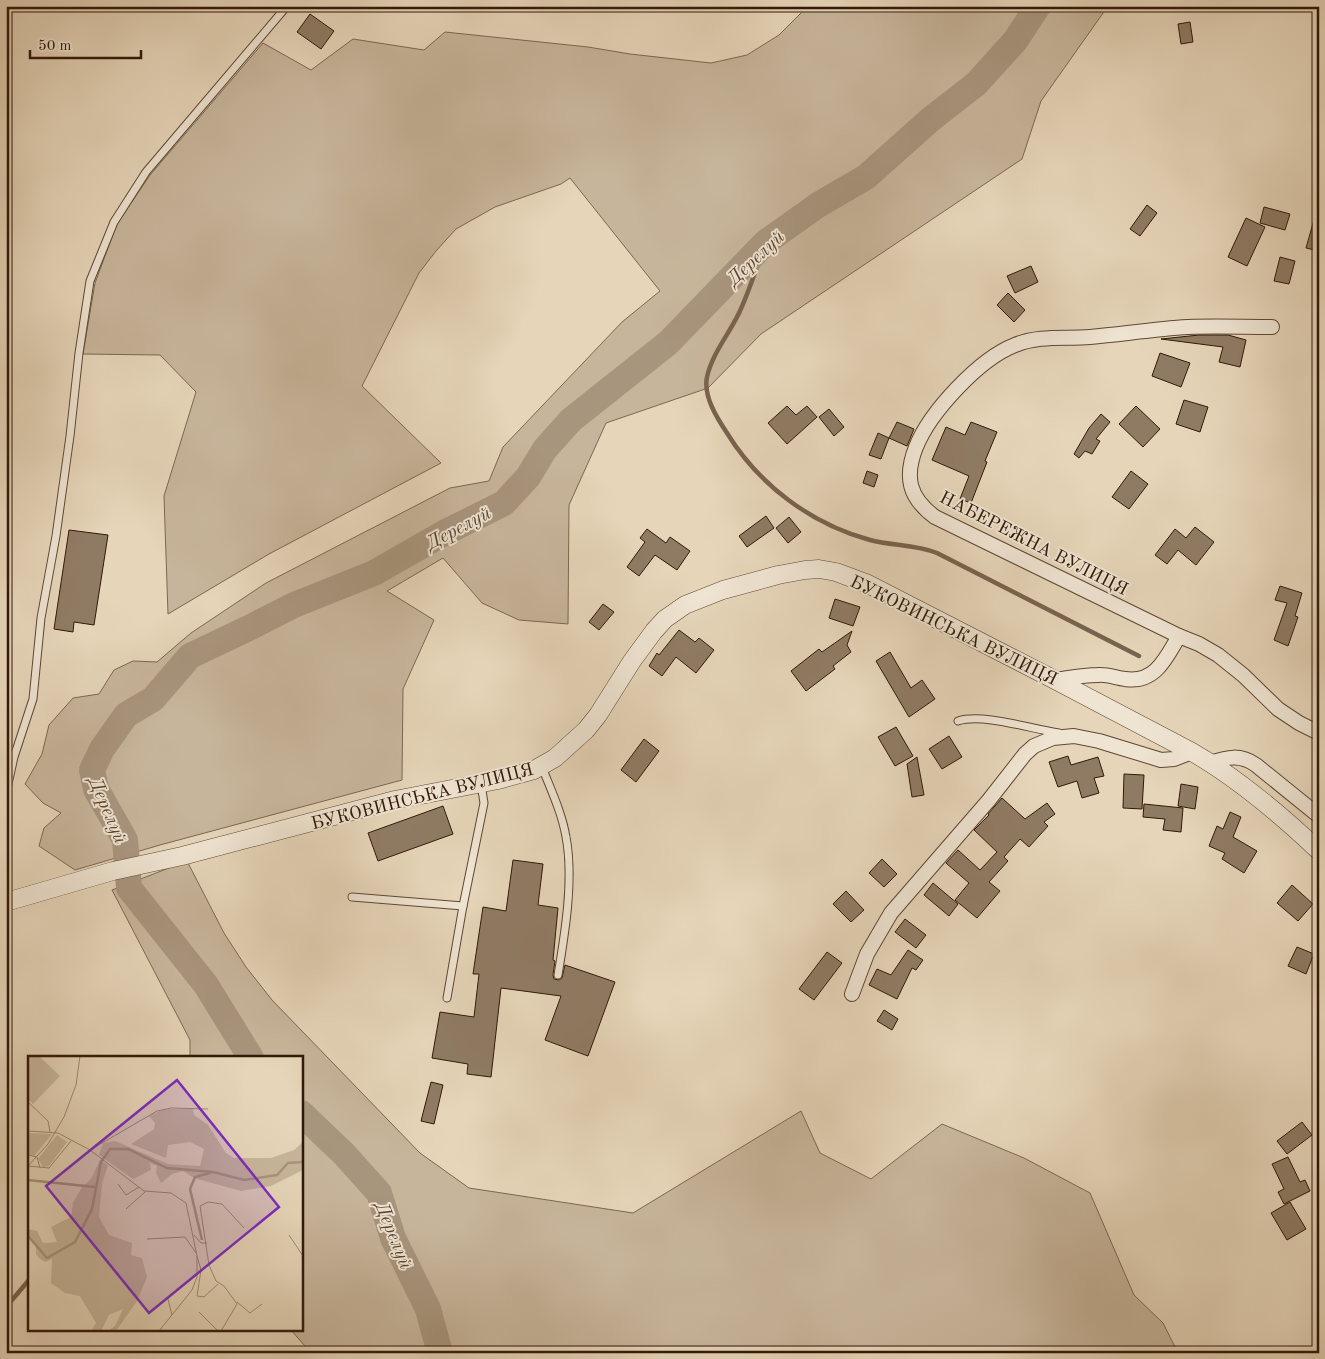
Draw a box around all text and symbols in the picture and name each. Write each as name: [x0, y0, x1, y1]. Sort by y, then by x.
scale bar: [30, 28, 141, 60]
text: 50 m: [38, 39, 72, 54]
water label: Дерелуй: [722, 228, 789, 292]
street label: НАБЕРЕЖНА ВУЛИЦЯ: [936, 488, 1131, 599]
water label: Дерелуй: [421, 504, 495, 556]
street label: БУКОВИНСЬКА ВУЛИЦЯ: [847, 573, 1060, 689]
street label: БУКОВИНСЬКА ВУЛИЦЯ: [309, 761, 535, 833]
water label: Дерелуй: [83, 772, 129, 847]
inset map: [28, 1056, 302, 1332]
water label: Дерелуй: [370, 1197, 415, 1272]

